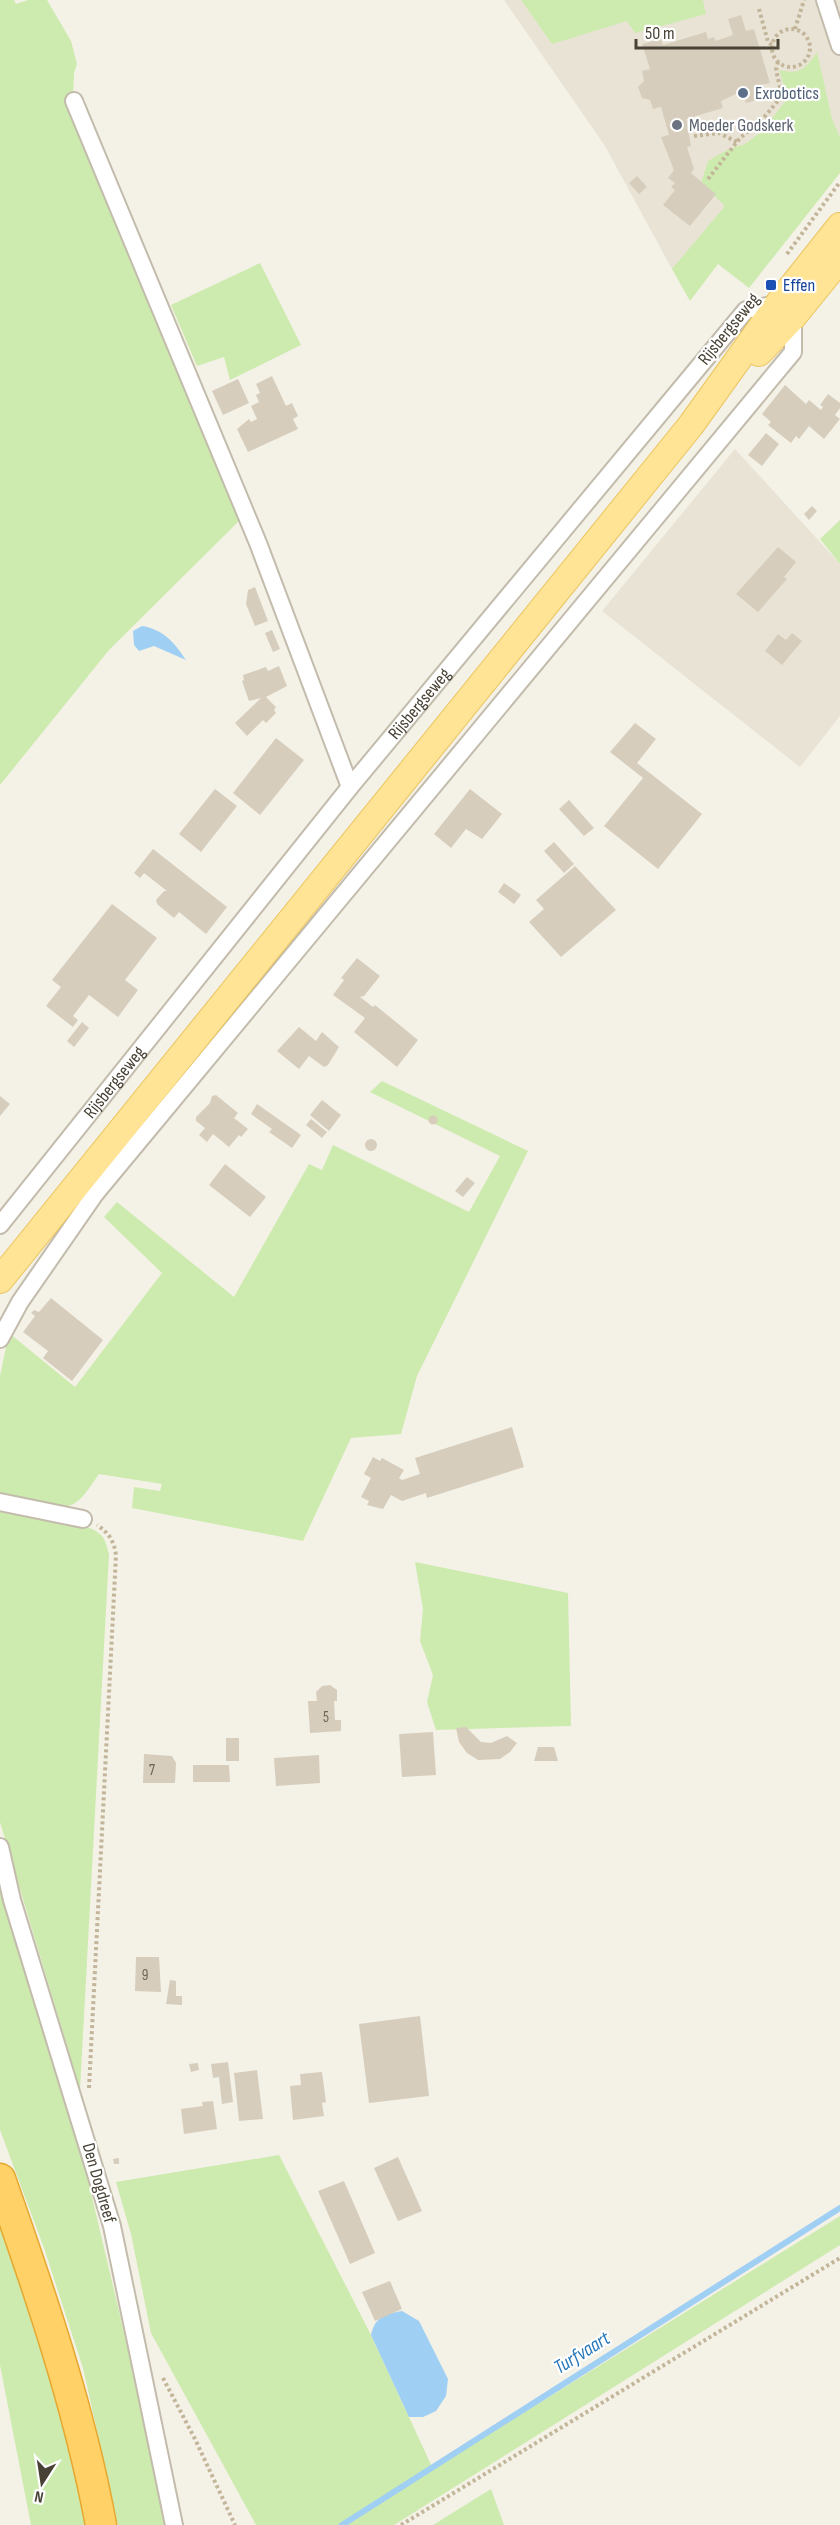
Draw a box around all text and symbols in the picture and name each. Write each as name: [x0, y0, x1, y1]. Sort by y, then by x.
scale bar: [636, 12, 778, 50]
text: 50 m: [645, 23, 675, 44]
place label: Exrobotics: [755, 83, 819, 104]
marker: Exrobotics: [736, 86, 750, 100]
place label: Moeder Godskerk: [689, 115, 794, 136]
marker: Moeder Godskerk: [670, 118, 684, 132]
place label: Effen: [783, 275, 815, 296]
marker: Effen: [764, 278, 778, 292]
street label: Rijsbergseweg: [694, 289, 764, 369]
street label: Rijsbergseweg: [384, 664, 455, 743]
street label: Rijsbergseweg: [79, 1042, 149, 1122]
house number: 5: [323, 1708, 329, 1727]
house number: 7: [149, 1761, 155, 1780]
house number: 9: [142, 1966, 148, 1985]
street label: Den Dogdreef: [78, 2141, 121, 2226]
water label: Turfvaart: [549, 2326, 615, 2380]
north arrow: [12, 2453, 72, 2513]
text: N: [33, 2486, 45, 2506]

